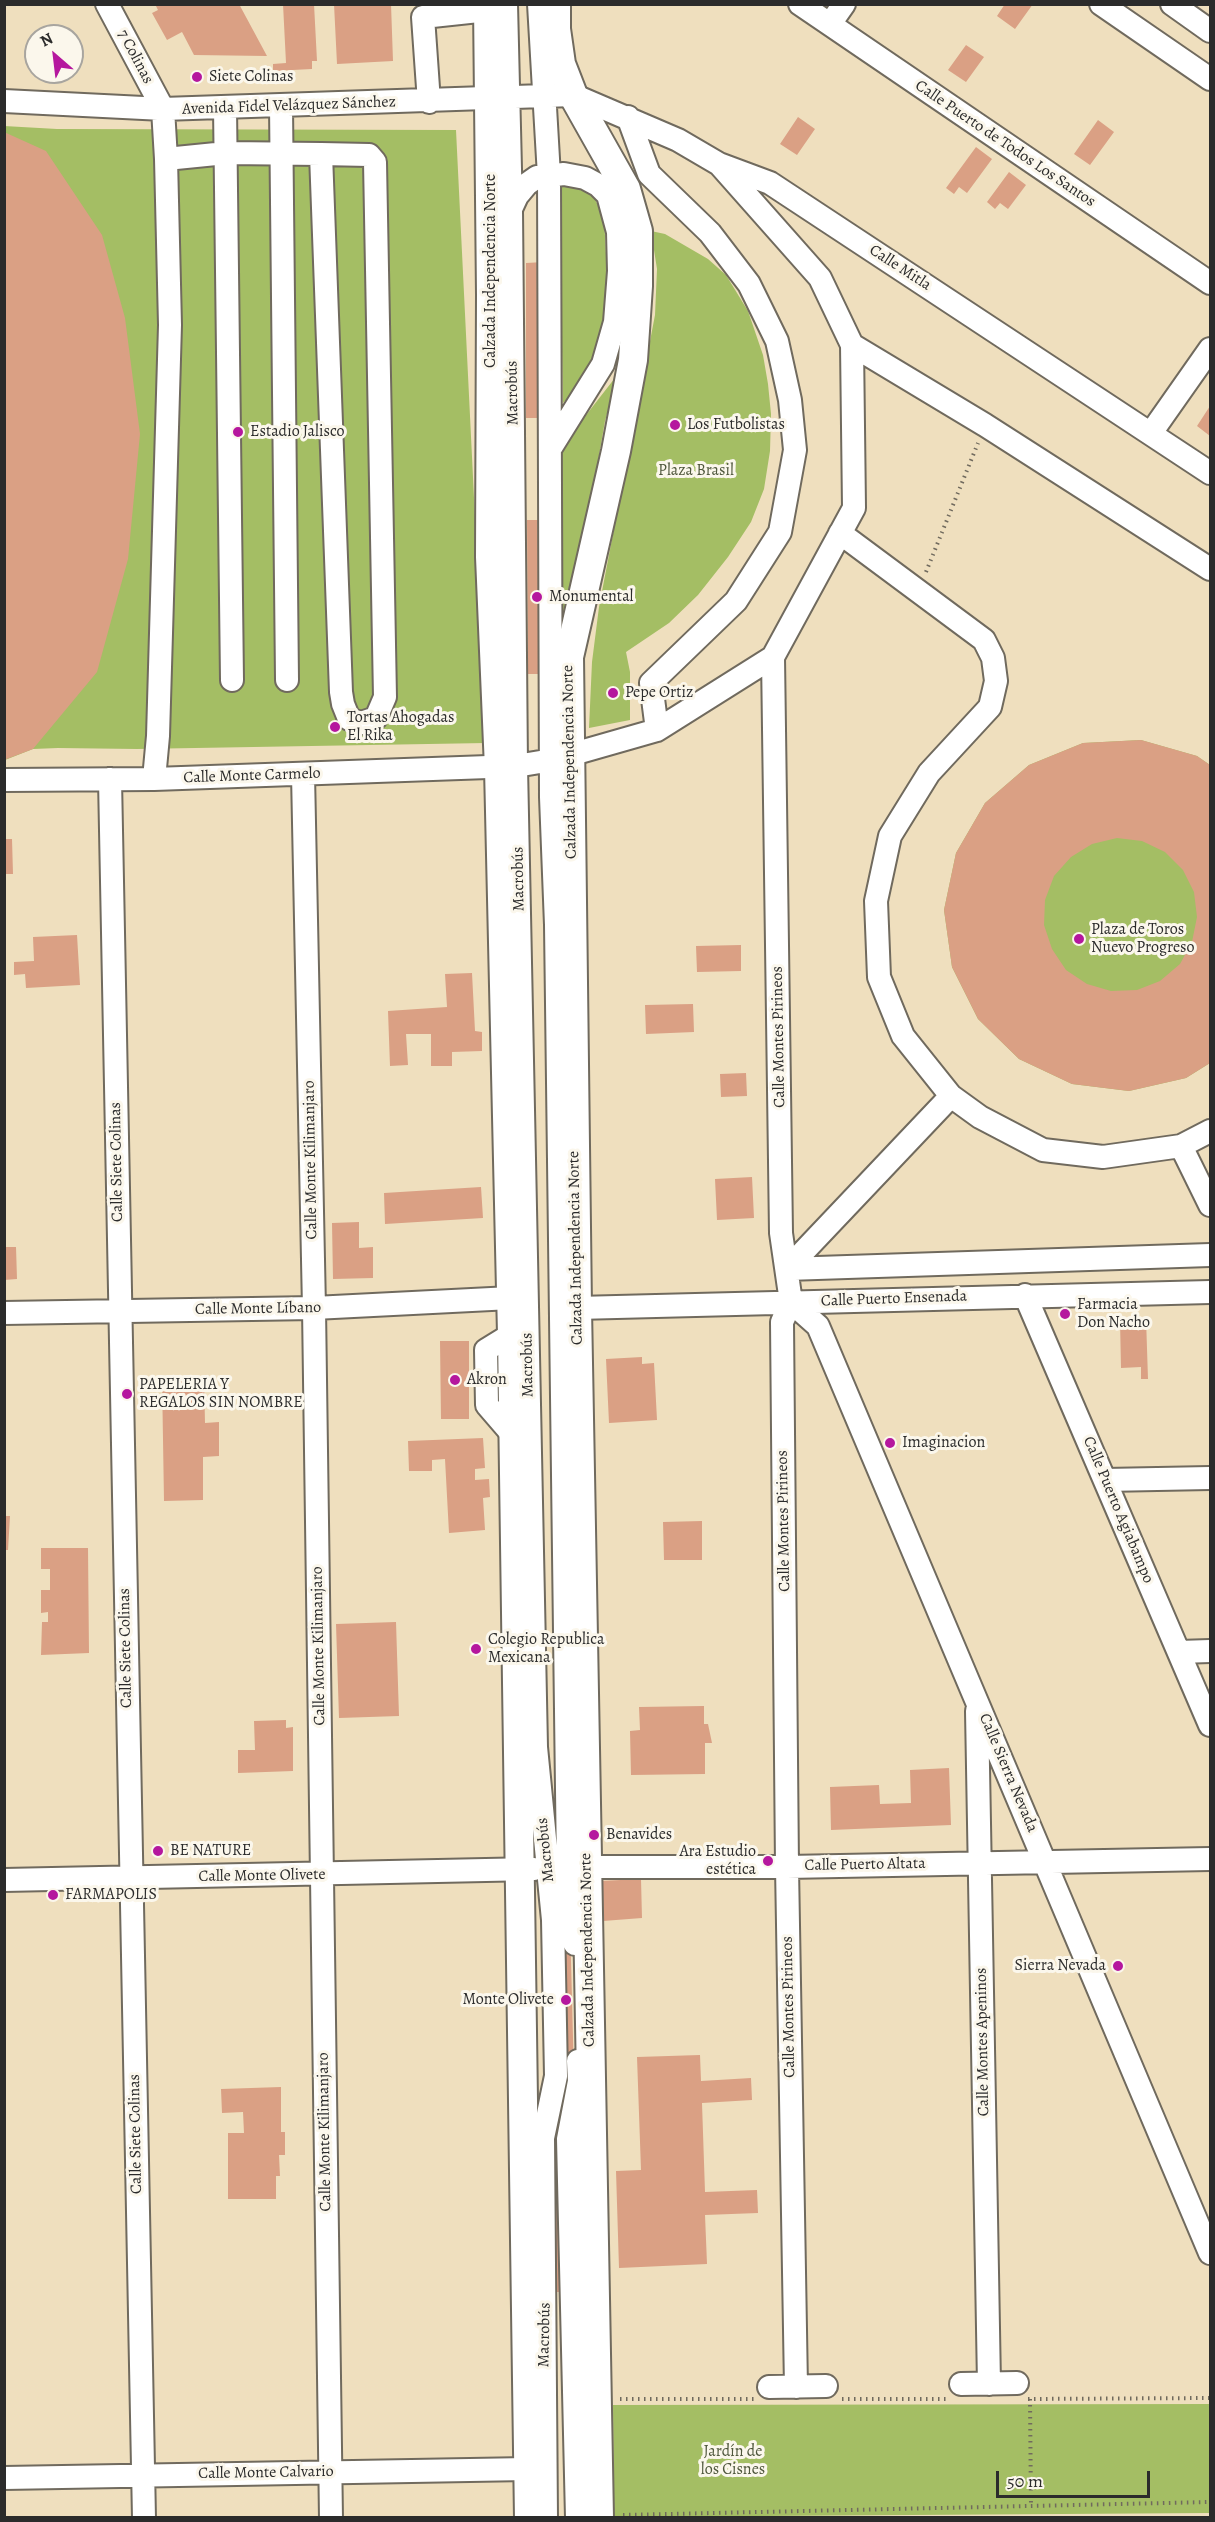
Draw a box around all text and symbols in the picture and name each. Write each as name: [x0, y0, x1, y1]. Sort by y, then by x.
north arrow: [24, 24, 84, 84]
text: N: [36, 27, 57, 52]
street label: 7 Colinas: [113, 27, 157, 87]
place label: Siete Colinas: [209, 67, 293, 87]
marker: Siete Colinas: [190, 70, 204, 84]
street label: Calle Puerto de Todos Los Santos: [911, 76, 1099, 212]
street label: Avenida Fidel Velázquez Sánchez: [182, 93, 396, 119]
street label: Calzada Independencia Norte: [481, 174, 501, 368]
street label: Calle Mitla: [865, 241, 935, 295]
street label: Macrobús: [503, 360, 523, 426]
place label: Los Futbolistas: [687, 415, 785, 435]
marker: Los Futbolistas: [668, 418, 682, 432]
place label: Estadio Jalisco: [250, 422, 344, 442]
marker: Estadio Jalisco: [231, 425, 245, 439]
park label: Plaza Brasil: [658, 461, 734, 481]
place label: Monumental: [549, 587, 634, 607]
marker: Monumental: [530, 590, 544, 604]
street label: Calzada Independencia Norte: [559, 665, 581, 859]
place label: Pepe Ortiz: [625, 683, 693, 703]
marker: Pepe Ortiz: [606, 686, 620, 700]
place label: Tortas Ahogadas El Rika: [347, 708, 454, 746]
marker: Tortas Ahogadas El Rika: [328, 720, 342, 734]
street label: Calle Monte Carmelo: [183, 764, 321, 788]
street label: Macrobús: [509, 846, 529, 912]
place label: Plaza de Toros Nuevo Progreso: [1091, 920, 1194, 958]
marker: Plaza de Toros Nuevo Progreso: [1072, 932, 1086, 946]
street label: Calle Montes Pirineos: [768, 966, 790, 1108]
street label: Calle Monte Kilimanjaro: [300, 1080, 322, 1240]
street label: Calle Siete Colinas: [106, 1102, 128, 1222]
street label: Calzada Independencia Norte: [565, 1151, 587, 1345]
street label: Calle Puerto Ensenada: [821, 1287, 967, 1311]
place label: Farmacia Don Nacho: [1077, 1295, 1150, 1333]
street label: Calle Monte Líbano: [195, 1298, 321, 1320]
marker: Farmacia Don Nacho: [1058, 1307, 1072, 1321]
street label: Macrobús: [518, 1332, 538, 1398]
place label: Akron: [467, 1370, 507, 1390]
marker: Akron: [448, 1373, 462, 1387]
place label: PAPELERIA Y REGALOS SIN NOMBRE: [139, 1375, 303, 1413]
marker: PAPELERIA Y REGALOS SIN NOMBRE: [120, 1387, 134, 1401]
place label: Imaginacion: [902, 1433, 985, 1453]
street label: Calle Puerto Agiabampo: [1078, 1434, 1158, 1586]
marker: Imaginacion: [883, 1436, 897, 1450]
street label: Calle Montes Pirineos: [773, 1450, 795, 1592]
street label: Calle Monte Kilimanjaro: [308, 1566, 330, 1726]
street label: Calle Siete Colinas: [115, 1588, 137, 1708]
place label: Colegio Republica Mexicana: [488, 1630, 604, 1668]
marker: Colegio Republica Mexicana: [469, 1642, 483, 1656]
street label: Calle Sierra Nevada: [974, 1711, 1042, 1835]
street label: Macrobús: [533, 1817, 559, 1883]
place label: Benavides: [606, 1825, 672, 1845]
marker: Benavides: [587, 1828, 601, 1842]
place label: BE NATURE: [170, 1841, 251, 1861]
place label: Ara Estudio estética: [679, 1842, 756, 1880]
marker: BE NATURE: [151, 1844, 165, 1858]
street label: Calzada Independencia Norte: [577, 1853, 599, 2047]
marker: Ara Estudio estética: [761, 1854, 775, 1868]
street label: Calle Puerto Altata: [804, 1854, 926, 1876]
street label: Calle Monte Olivete: [198, 1865, 326, 1887]
place label: FARMAPOLIS: [65, 1885, 157, 1905]
marker: FARMAPOLIS: [46, 1888, 60, 1902]
street label: Calle Montes Pirineos: [778, 1936, 800, 2078]
place label: Sierra Nevada: [1015, 1956, 1106, 1976]
marker: Sierra Nevada: [1111, 1959, 1125, 1973]
street label: Calle Montes Apeninos: [972, 1967, 994, 2117]
place label: Monte Olivete: [462, 1990, 554, 2010]
marker: Monte Olivete: [559, 1993, 573, 2007]
street label: Calle Monte Kilimanjaro: [314, 2052, 336, 2212]
street label: Calle Siete Colinas: [125, 2074, 147, 2194]
street label: Macrobús: [535, 2302, 555, 2368]
park label: Jardín de los Cisnes: [701, 2442, 765, 2480]
scale bar: [999, 2459, 1154, 2497]
street label: Calle Monte Calvario: [198, 2462, 334, 2484]
text: 50 m: [1007, 2469, 1043, 2493]

